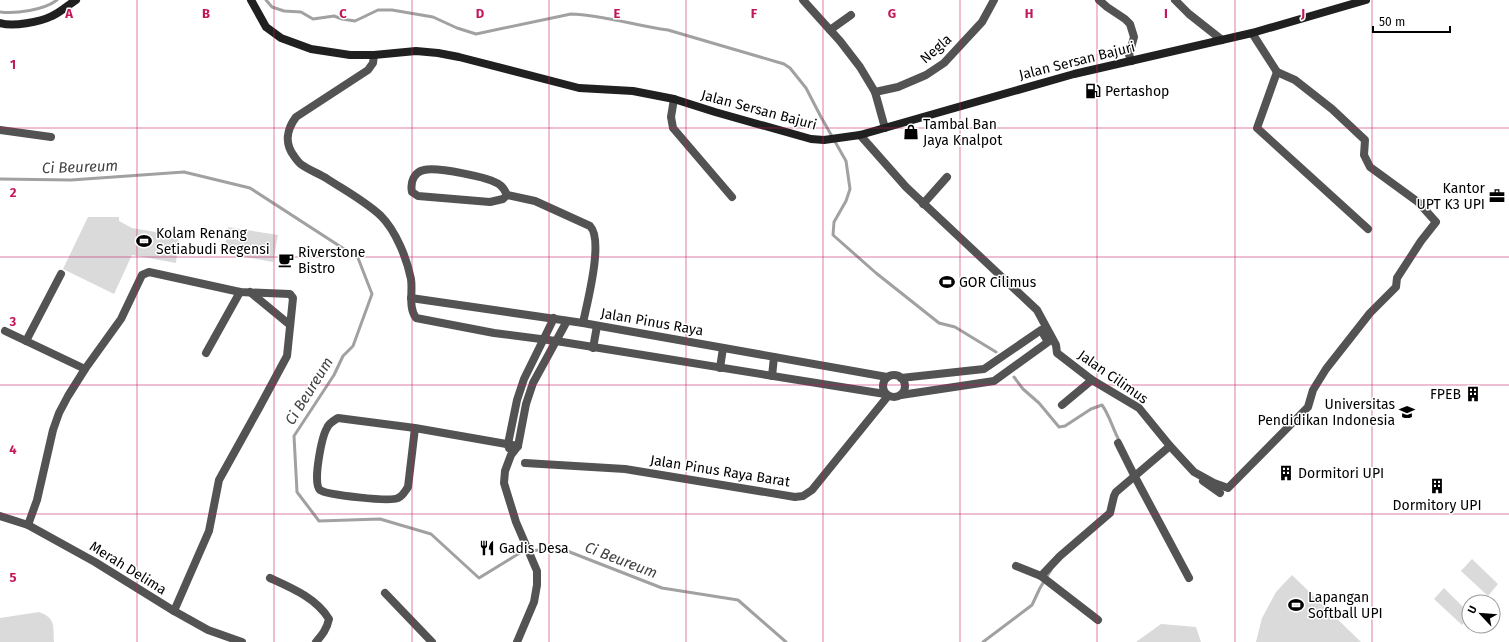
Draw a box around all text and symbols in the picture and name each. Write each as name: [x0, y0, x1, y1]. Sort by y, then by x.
text: A: [64, 6, 73, 21]
text: B: [202, 6, 210, 21]
text: C: [339, 6, 347, 21]
text: D: [476, 6, 485, 21]
text: E: [614, 6, 621, 21]
text: F: [751, 6, 758, 21]
text: G: [888, 6, 896, 21]
text: H: [1025, 6, 1033, 21]
text: I: [1164, 6, 1168, 21]
text: J: [1300, 6, 1305, 21]
scale bar: [1373, 8, 1450, 34]
text: 50 m: [1379, 15, 1405, 29]
street label: Negla: [917, 31, 955, 67]
street label: Jalan Sersan Bajuri: [1017, 38, 1137, 84]
text: 1: [10, 57, 16, 72]
fuel station icon: Pertashop: [1084, 82, 1102, 100]
place label: Pertashop: [1105, 83, 1169, 100]
street label: Jalan Sersan Bajuri: [699, 86, 819, 134]
place label: Tambal Ban Jaya Knalpot: [923, 116, 1003, 149]
shop icon: Tambal Ban Jaya Knalpot: [902, 123, 920, 141]
water label: Ci Beureum: [42, 157, 118, 177]
place label: Kantor UPT K3 UPI: [1417, 180, 1486, 213]
text: 2: [10, 185, 17, 200]
office icon: Kantor UPT K3 UPI: [1488, 187, 1506, 205]
place label: Kolam Renang Setiabudi Regensi: [156, 225, 270, 258]
sports icon: Kolam Renang Setiabudi Regensi: [135, 232, 153, 250]
place label: Riverstone Bistro: [298, 244, 365, 277]
cafe icon: Riverstone Bistro: [277, 251, 295, 269]
sports icon: GOR Cilimus: [938, 273, 956, 291]
place label: GOR Cilimus: [959, 274, 1037, 291]
street label: Jalan Pinus Raya: [599, 305, 705, 339]
text: 3: [9, 314, 17, 329]
street label: Jalan Cilimus: [1075, 347, 1152, 408]
water label: Ci Beureum: [281, 354, 337, 428]
building icon: FPEB: [1464, 385, 1482, 403]
place label: FPEB: [1430, 386, 1461, 403]
place label: Universitas Pendidikan Indonesia: [1258, 396, 1395, 429]
school or university icon: Universitas Pendidikan Indonesia: [1398, 403, 1416, 421]
text: 4: [9, 442, 17, 457]
street label: Jalan Pinus Raya Barat: [649, 452, 792, 491]
building icon: Dormitori UPI: [1277, 464, 1295, 482]
place label: Dormitori UPI: [1298, 465, 1384, 482]
building icon: Dormitory UPI: [1428, 477, 1446, 495]
place label: Dormitory UPI: [1392, 497, 1482, 514]
street label: Merah Delima: [86, 538, 170, 598]
water label: Ci Beureum: [582, 538, 660, 582]
restaurant icon: Gadis Desa: [478, 539, 496, 557]
place label: Gadis Desa: [499, 540, 569, 557]
text: 5: [10, 570, 17, 585]
place label: Lapangan Softball UPI: [1308, 589, 1383, 622]
north arrow: [1461, 594, 1501, 634]
sports icon: Lapangan Softball UPI: [1287, 596, 1305, 614]
text: U: [1465, 604, 1480, 616]

